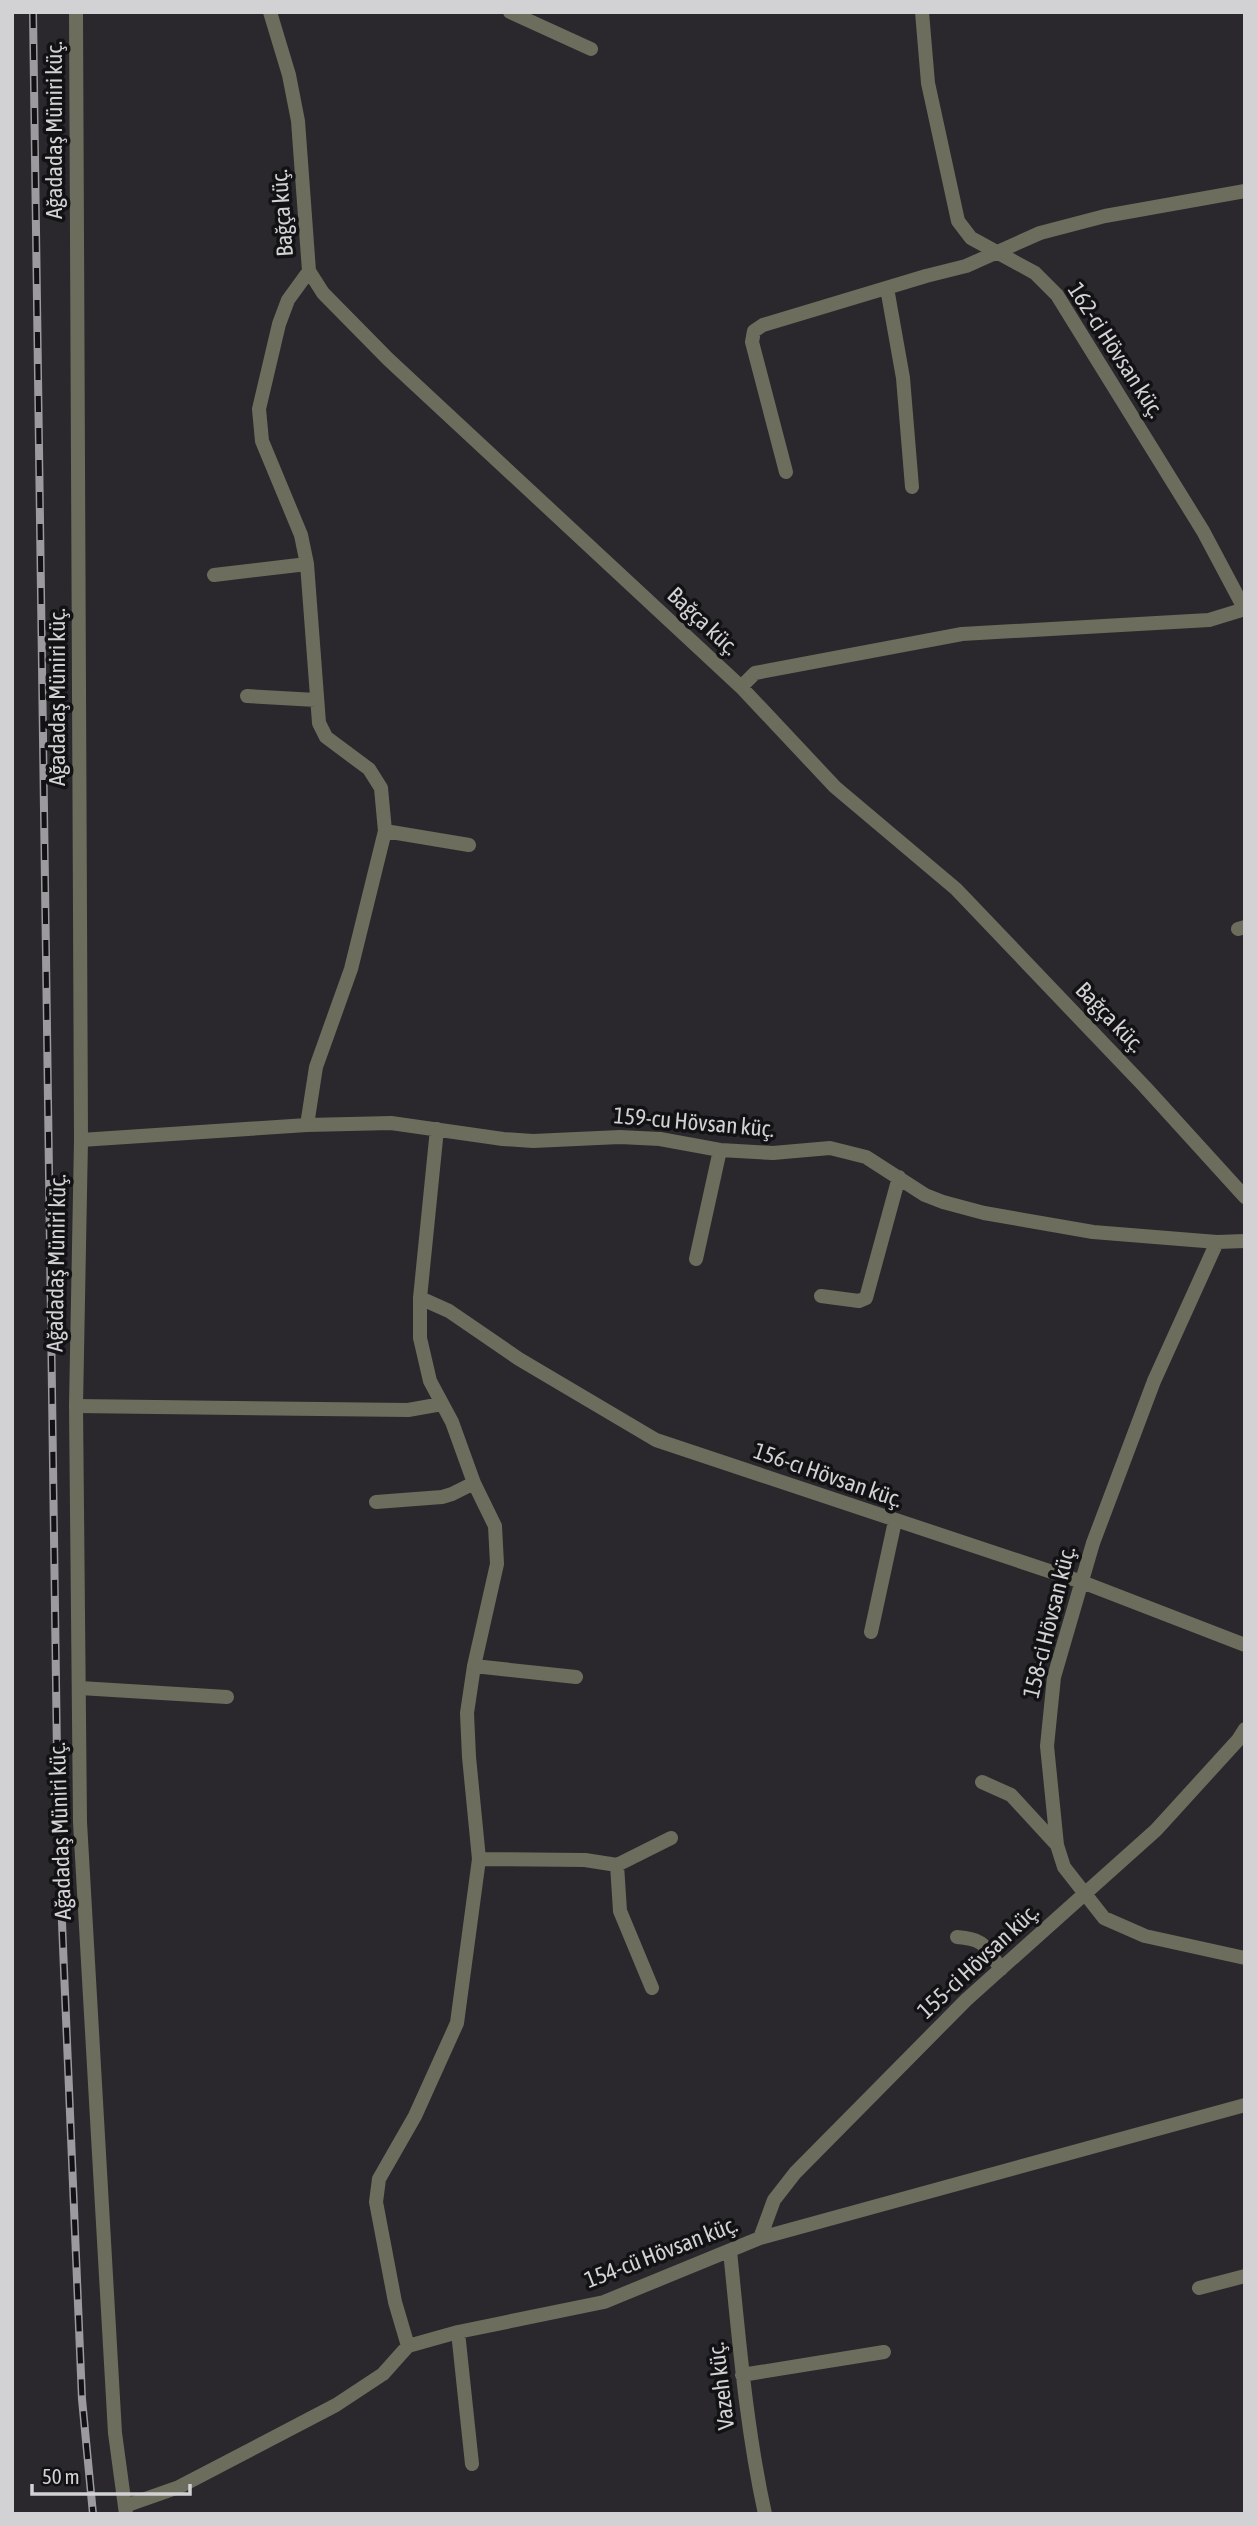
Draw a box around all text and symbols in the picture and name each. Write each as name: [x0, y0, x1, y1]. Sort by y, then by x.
street label: Ağadadaş Müniri küç.: [41, 41, 67, 219]
street label: Bağça küç.: [266, 169, 298, 257]
street label: 162-ci Hövsan küç.: [1063, 278, 1169, 422]
street label: Bağça küç.: [662, 582, 744, 660]
street label: Ağadadaş Müniri küç.: [44, 608, 70, 786]
street label: Bağça küç.: [1070, 977, 1150, 1057]
street label: 159-cu Hövsan küç.: [613, 1102, 775, 1142]
street label: Ağadadaş Müniri küç.: [41, 1174, 71, 1352]
street label: 156-cı Hövsan küç.: [750, 1437, 906, 1513]
street label: 158-ci Hövsan küç.: [1018, 1543, 1080, 1701]
street label: Ağadadaş Müniri küç.: [44, 1742, 76, 1920]
street label: 155-ci Hövsan küç.: [912, 1898, 1044, 2024]
street label: 154-cü Hövsan küç.: [581, 2211, 741, 2293]
street label: Vazeh küç.: [703, 2341, 739, 2431]
scale bar: [32, 2452, 189, 2496]
text: 50 m: [42, 2464, 80, 2488]

